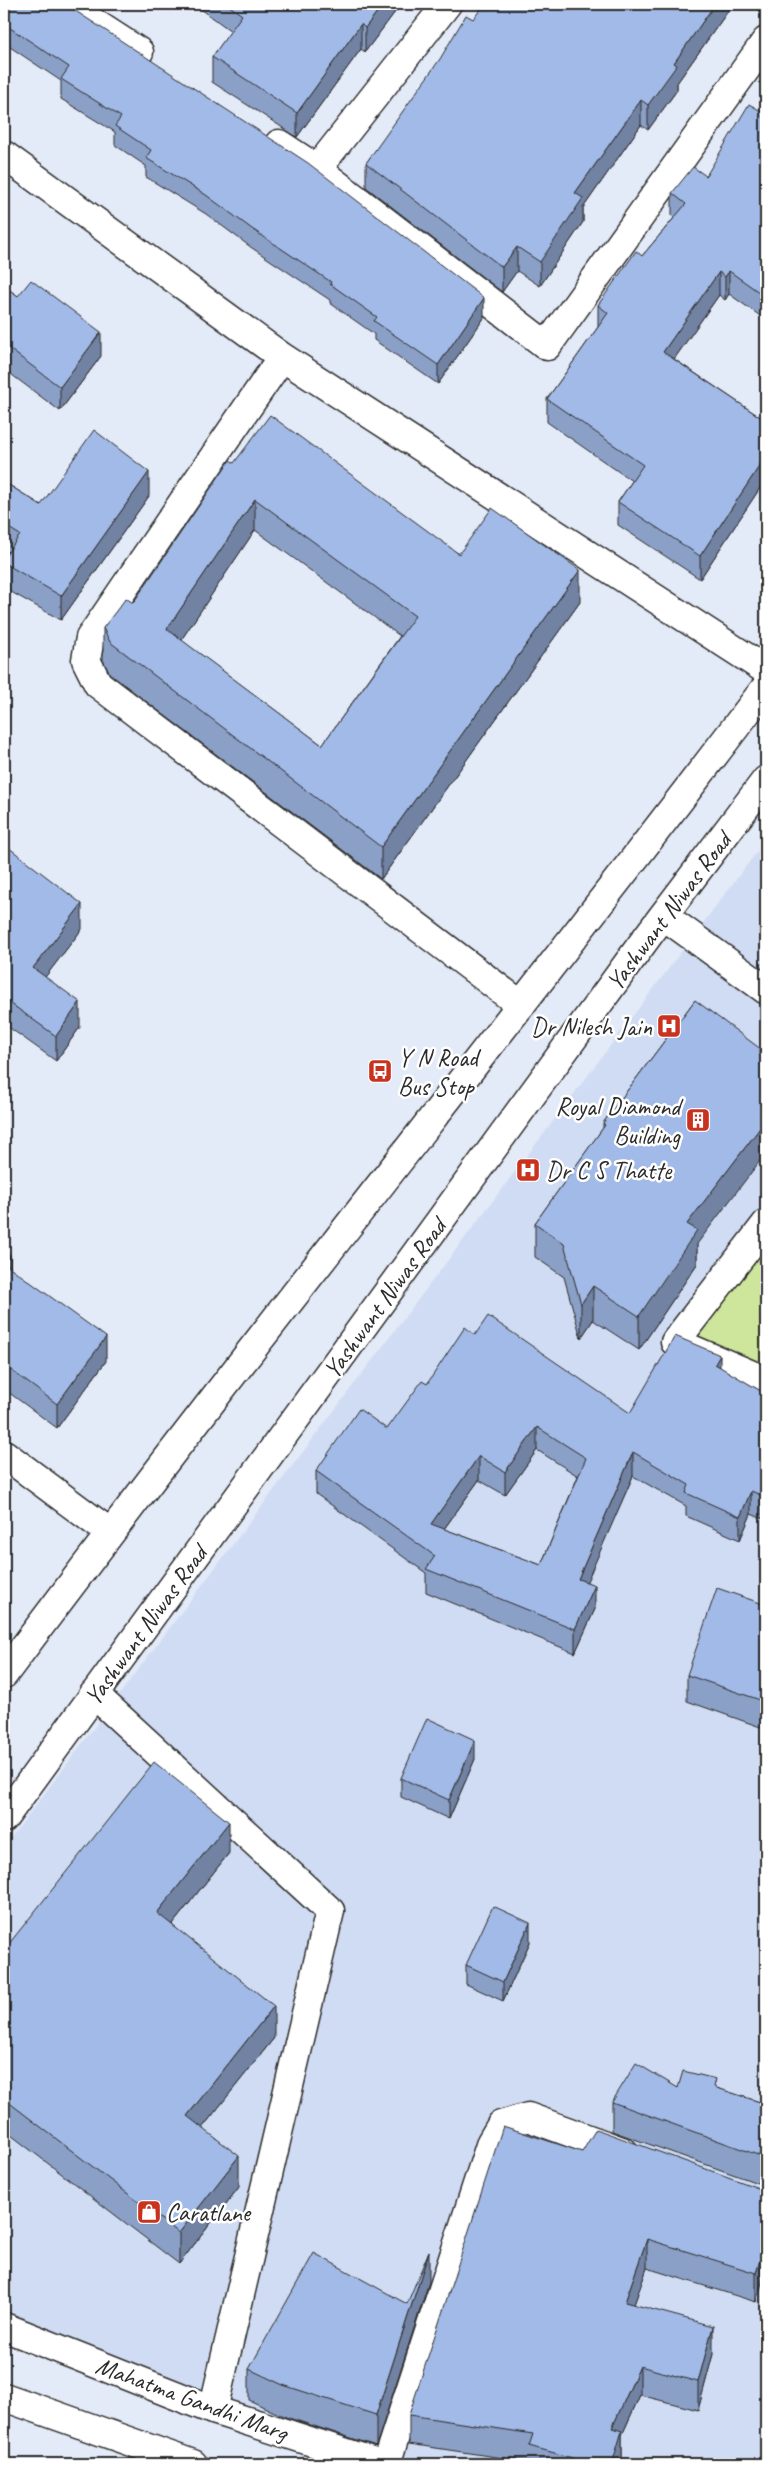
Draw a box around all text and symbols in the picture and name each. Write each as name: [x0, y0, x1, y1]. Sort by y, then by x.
street label: Yashwant Niwas Road: [599, 823, 741, 997]
place label: Dr Nilesh Jain: [531, 1011, 653, 1043]
hospital icon: Dr Nilesh Jain: [656, 1013, 682, 1039]
place label: Y N Road Bus Stop: [398, 1042, 482, 1103]
bus stop icon: Y N Road Bus Stop: [367, 1058, 393, 1084]
place label: Royal Diamond Building: [555, 1091, 684, 1152]
building icon: Royal Diamond Building: [685, 1107, 711, 1133]
place label: Dr C S Thatte: [546, 1155, 673, 1187]
hospital icon: Dr C S Thatte: [515, 1157, 541, 1183]
street label: Yashwant Niwas Road: [316, 1209, 456, 1385]
street label: Yashwant Niwas Road: [77, 1536, 217, 1712]
place label: Caratlane: [166, 2197, 252, 2229]
shop icon: Caratlane: [136, 2199, 162, 2225]
street label: Mahatma Gandhi Marg: [92, 2349, 294, 2449]

